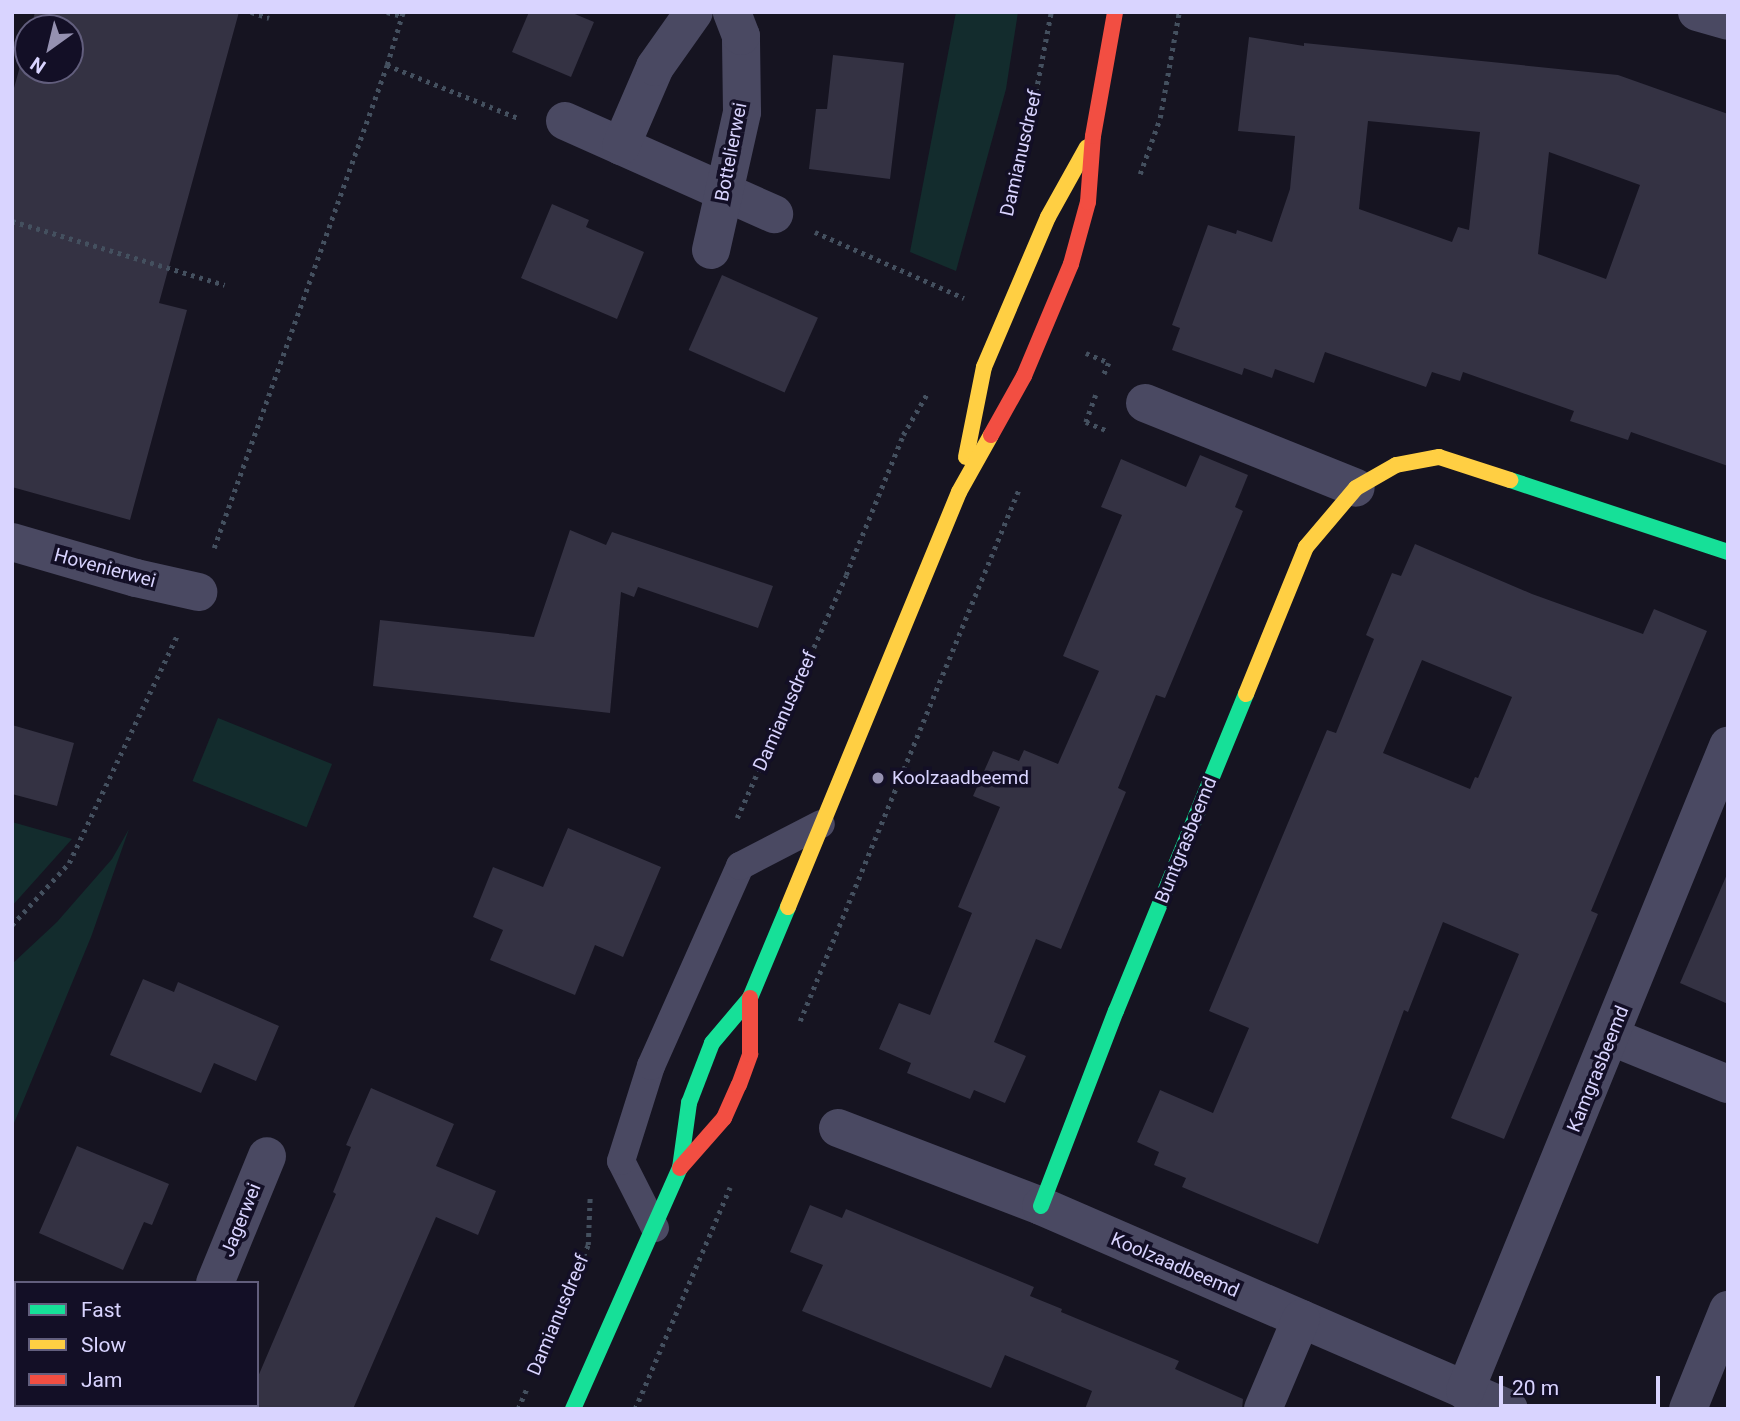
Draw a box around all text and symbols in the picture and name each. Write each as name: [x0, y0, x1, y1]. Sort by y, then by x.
north arrow: [14, 14, 84, 84]
text: N: [26, 52, 50, 78]
street label: Damianusdreef: [995, 88, 1047, 218]
street label: Bottelierwei: [710, 101, 752, 203]
street label: Hovenierwei: [52, 544, 158, 592]
street label: Damianusdreef: [748, 647, 822, 775]
place label: Koolzaadbeemd: [892, 767, 1029, 789]
marker: Koolzaadbeemd: [870, 770, 886, 786]
street label: Buntgrasbeemd: [1150, 774, 1222, 906]
street label: Kamgrasbeemd: [1562, 1003, 1634, 1135]
street label: Jagerwei: [216, 1180, 266, 1260]
street label: Koolzaadbeemd: [1108, 1228, 1242, 1302]
street label: Damianusdreef: [522, 1251, 594, 1379]
legend: [14, 1281, 259, 1407]
text: Fast: [81, 1298, 121, 1322]
text: Slow: [81, 1333, 126, 1357]
scale bar: [1502, 1362, 1663, 1406]
text: Jam: [81, 1368, 122, 1392]
text: 20 m: [1512, 1376, 1559, 1400]

